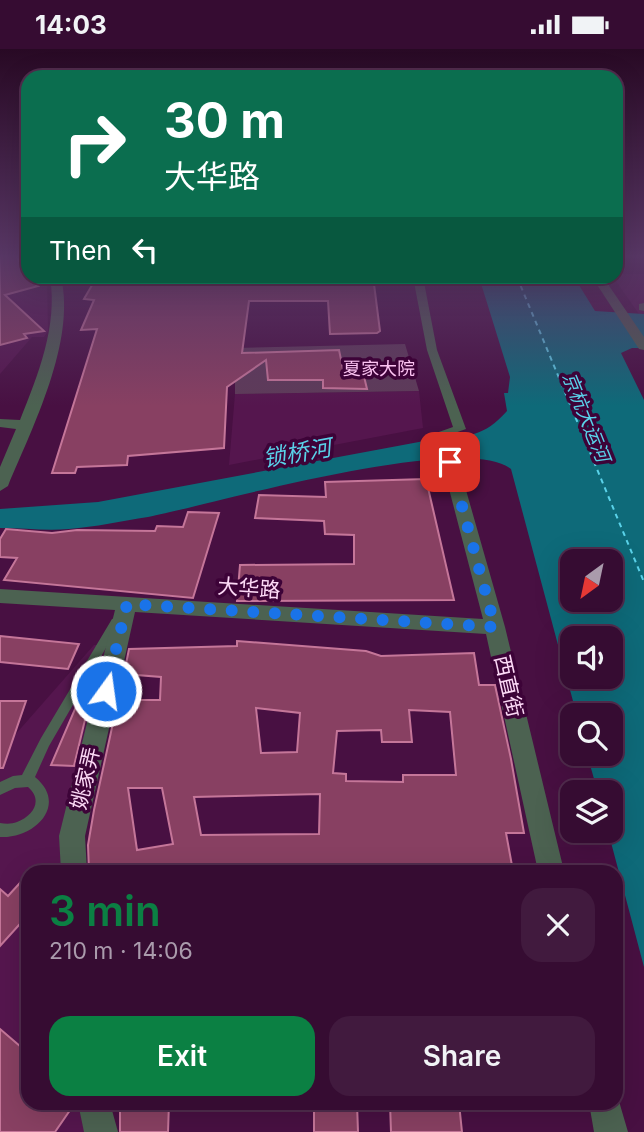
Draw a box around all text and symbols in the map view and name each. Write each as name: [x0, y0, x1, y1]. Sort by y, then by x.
text: 14:03: [35, 9, 107, 40]
text: 30 m: [164, 91, 285, 150]
icon: right: [49, 98, 140, 189]
text: 大华路: [164, 157, 260, 196]
icon: left: [126, 231, 164, 269]
text: Then: [49, 235, 112, 266]
park label: 夏家大院: [343, 358, 415, 379]
water label: 京杭大运河: [558, 369, 616, 469]
pin: [420, 432, 480, 492]
water label: 锁桥河: [261, 433, 337, 473]
icon: arrive: [431, 443, 469, 481]
north arrow: [560, 549, 623, 613]
map controls: [560, 549, 623, 843]
street label: 大华路: [217, 573, 281, 603]
button: sound: [560, 626, 623, 689]
street label: 西直街: [490, 652, 528, 720]
position arrow: [69, 654, 143, 728]
button: search: [560, 703, 623, 766]
street label: 姚家弄: [66, 744, 104, 812]
button: layers: [560, 780, 623, 843]
text: 3 min: [49, 885, 161, 936]
button: close: [521, 888, 595, 962]
text: 210 m · 14:06: [49, 937, 193, 965]
button: Exit: [49, 1016, 315, 1096]
button: Share: [329, 1016, 595, 1096]

